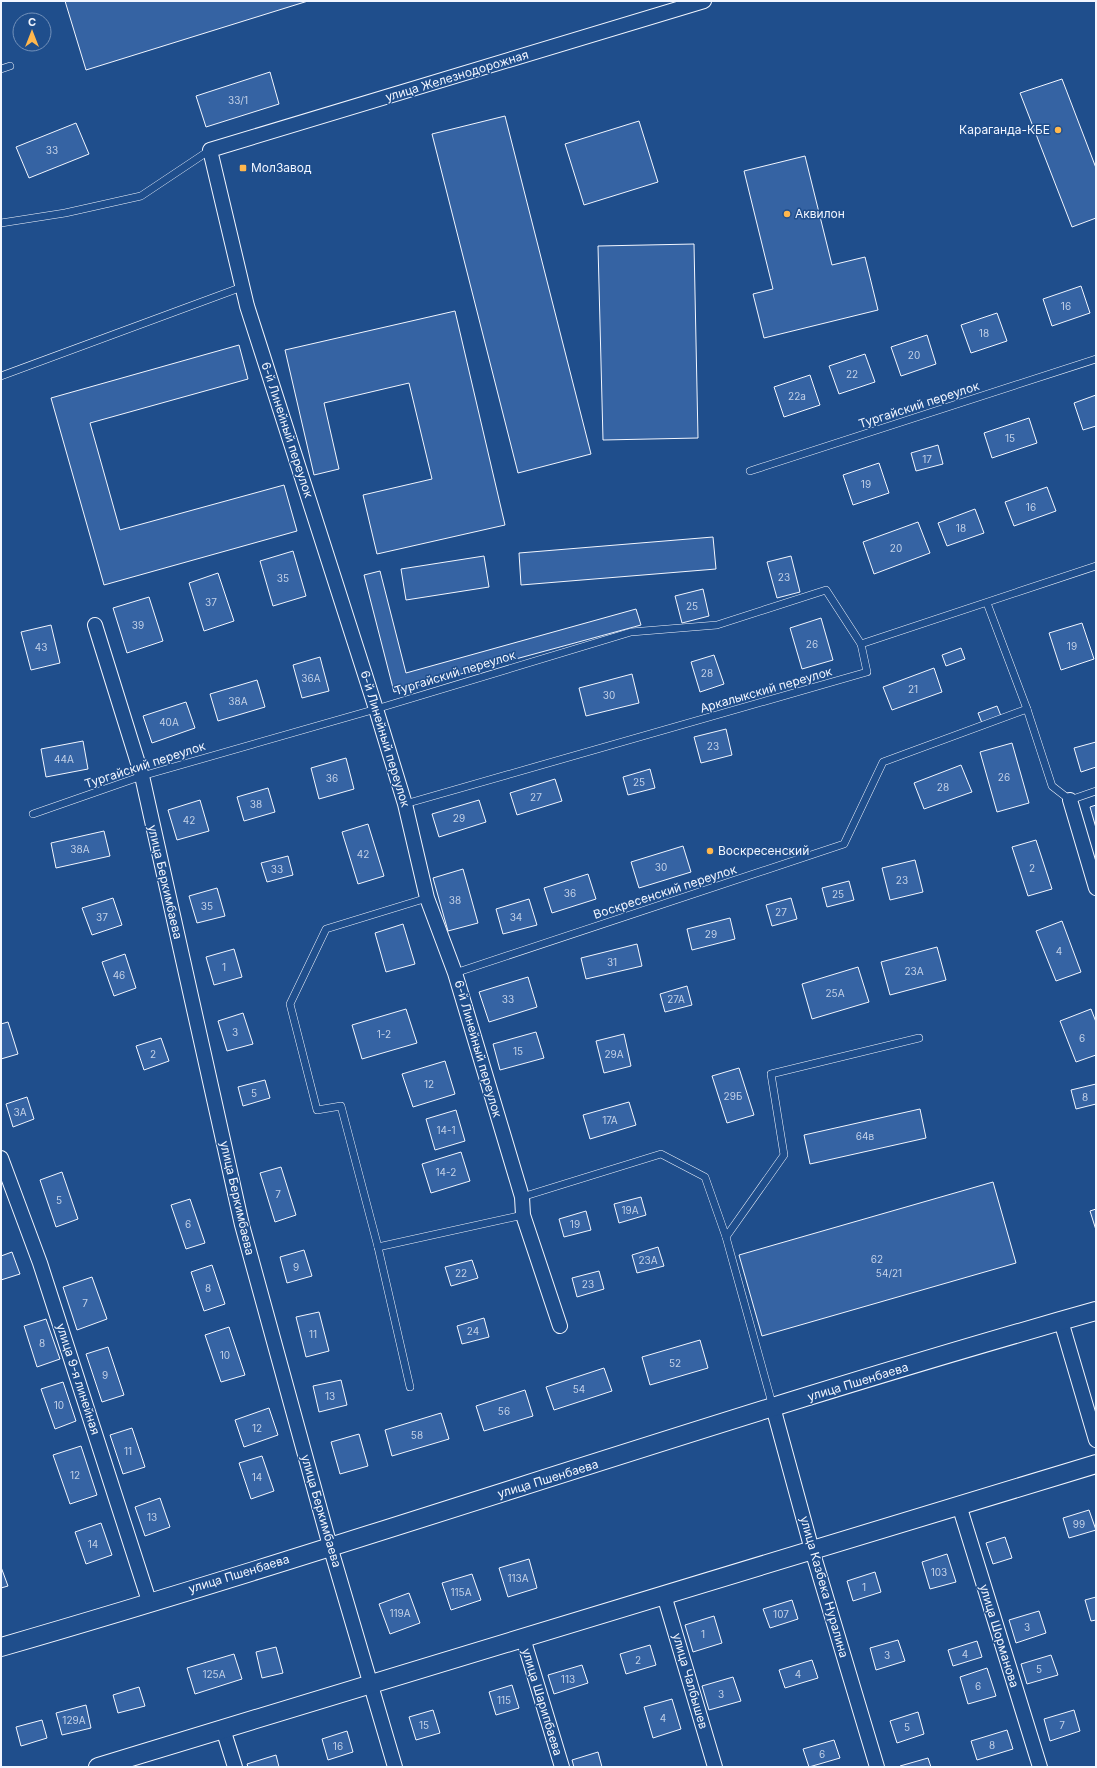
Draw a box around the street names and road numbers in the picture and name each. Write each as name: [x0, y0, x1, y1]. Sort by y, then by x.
street label: улица Железнодорожная: [383, 47, 530, 104]
street label: 6-й Линейный переулок: [258, 360, 317, 500]
street label: Тургайский переулок: [857, 378, 982, 431]
street label: Тургайский переулок: [392, 647, 518, 698]
street label: Аркалыкский переулок: [698, 663, 834, 716]
street label: 6-й Линейный переулок: [358, 669, 414, 809]
street label: Тургайский переулок: [83, 738, 208, 791]
street label: улица Беркимбаева: [145, 823, 186, 940]
street label: Воскресенский переулок: [591, 861, 739, 922]
street label: 6-й Линейный переулок: [452, 979, 505, 1120]
street label: улица Беркимбаева: [217, 1139, 258, 1256]
street label: улица 9-я линейная: [53, 1321, 104, 1436]
street label: улица Пшенбаева: [806, 1359, 910, 1404]
street label: улица Беркимбаева: [298, 1453, 345, 1569]
street label: улица Пшенбаева: [496, 1456, 600, 1501]
street label: улица Казбека Нуралина: [797, 1514, 852, 1659]
street label: улица Пшенбаева: [187, 1551, 291, 1596]
street label: улица Шорманова: [977, 1582, 1022, 1689]
street label: улица Чалбышев: [670, 1631, 711, 1731]
street label: улица Шарипбаева: [519, 1646, 566, 1757]

